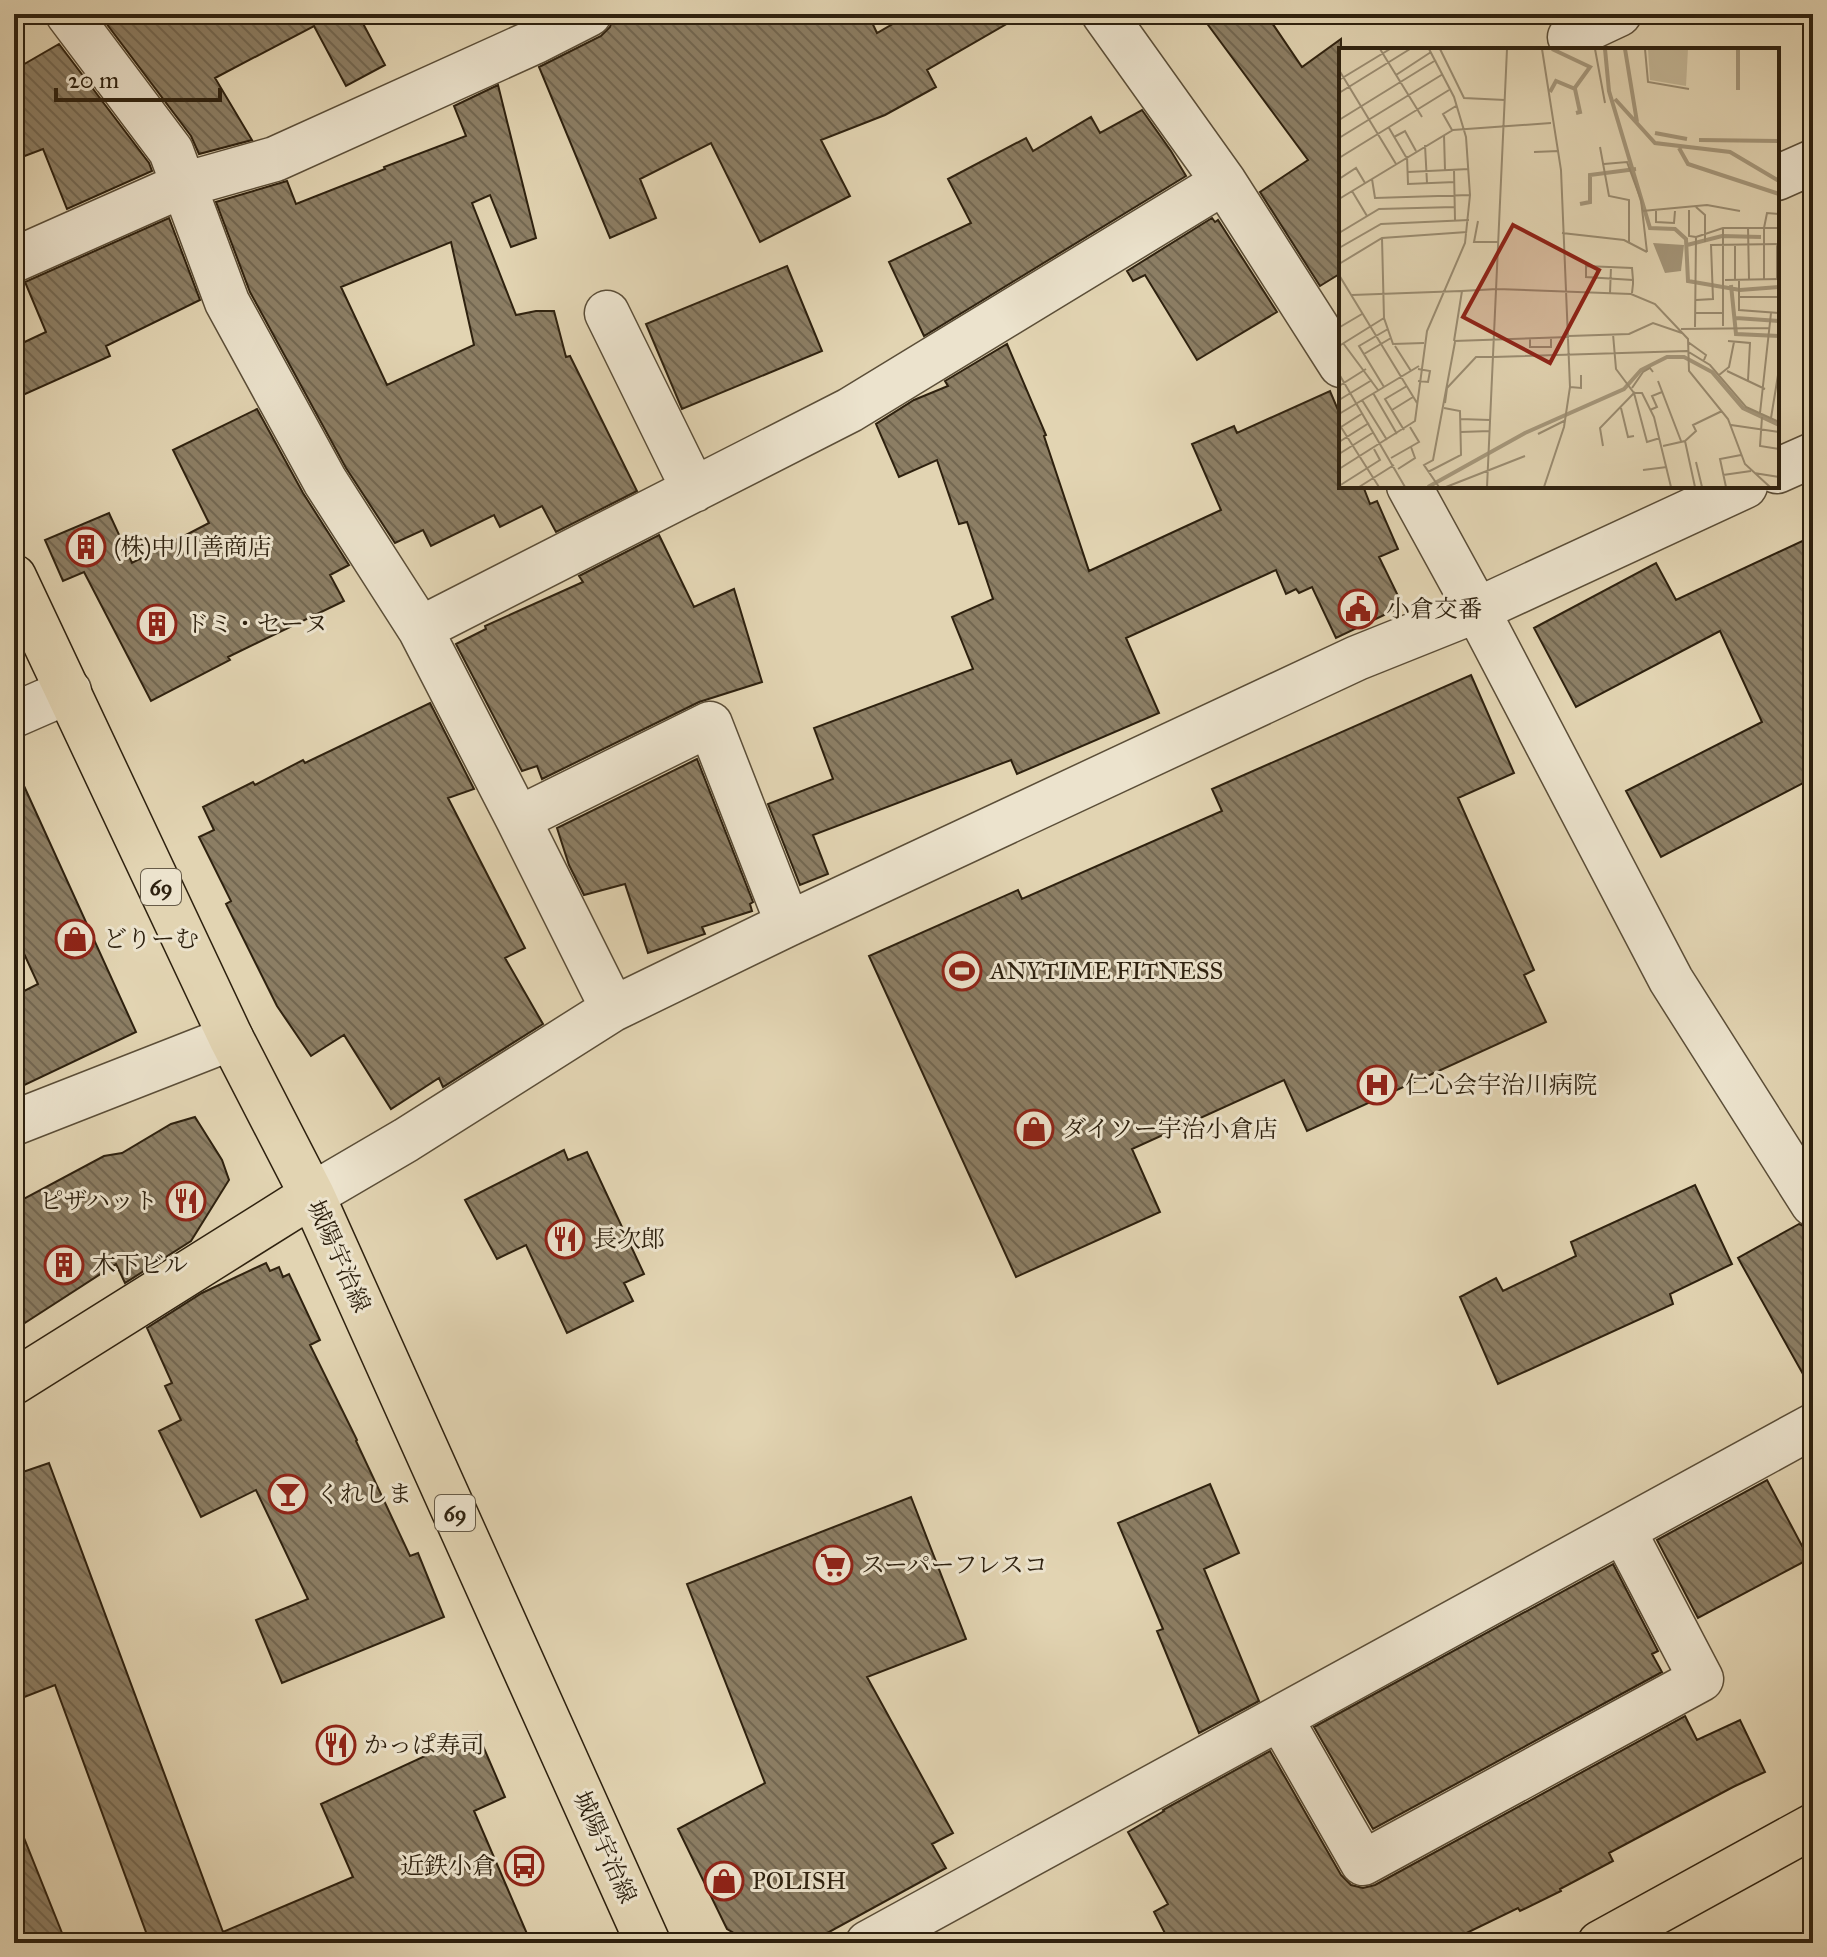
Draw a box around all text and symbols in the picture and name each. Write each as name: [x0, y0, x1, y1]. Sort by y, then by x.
inset map: [1339, 48, 1779, 488]
scale bar: [56, 52, 220, 102]
text: 20 m: [68, 65, 119, 95]
building icon: (株)中川善商店: [65, 526, 107, 568]
place label: (株)中川善商店: [114, 532, 271, 562]
public building icon: 小倉交番: [1337, 588, 1379, 630]
place label: 小倉交番: [1386, 594, 1482, 624]
building icon: ドミ・セーヌ: [136, 603, 178, 645]
place label: ドミ・セーヌ: [185, 609, 328, 639]
road number: 69: [141, 869, 181, 905]
shop icon: どりーむ: [54, 918, 96, 960]
place label: どりーむ: [103, 924, 199, 954]
sports icon: ANYTIME FITNESS: [941, 950, 983, 992]
place label: ANYTIME FITNESS: [989, 956, 1223, 986]
hospital icon: 仁心会宇治川病院: [1356, 1064, 1398, 1106]
place label: 仁心会宇治川病院: [1405, 1070, 1597, 1100]
shop icon: ダイソー宇治小倉店: [1013, 1108, 1055, 1150]
place label: ダイソー宇治小倉店: [1062, 1114, 1278, 1144]
restaurant icon: ピザハット: [165, 1180, 207, 1222]
place label: ピザハット: [39, 1186, 158, 1216]
street label: 城陽宇治線: [301, 1195, 377, 1317]
restaurant icon: 長次郎: [544, 1218, 586, 1260]
place label: 長次郎: [593, 1224, 665, 1254]
building icon: 木下ビル: [43, 1244, 85, 1286]
place label: 木下ビル: [92, 1250, 188, 1280]
bar icon: くれしま: [267, 1473, 309, 1515]
place label: くれしま: [316, 1479, 412, 1509]
road number: 69: [435, 1495, 475, 1531]
supermarket icon: スーパーフレスコ: [812, 1544, 854, 1586]
place label: スーパーフレスコ: [861, 1550, 1048, 1580]
restaurant icon: かっぱ寿司: [315, 1724, 357, 1766]
place label: かっぱ寿司: [364, 1730, 484, 1760]
street label: 城陽宇治線: [567, 1786, 643, 1908]
bus stop icon: 近鉄小倉: [503, 1845, 545, 1887]
place label: 近鉄小倉: [400, 1851, 496, 1881]
shop icon: POLISH: [703, 1860, 745, 1902]
place label: POLISH: [752, 1866, 846, 1896]

